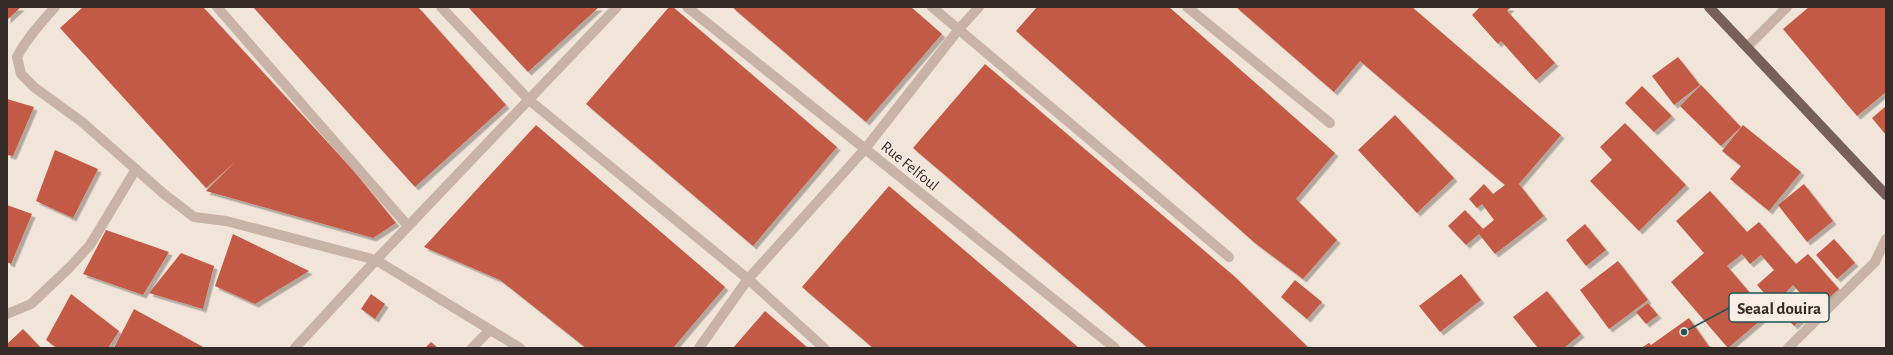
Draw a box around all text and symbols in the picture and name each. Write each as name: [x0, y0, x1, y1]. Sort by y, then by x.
street label: Rue Felfoul: [878, 138, 942, 194]
callout: Seaal douira: [1729, 293, 1829, 322]
text: Seaal douira: [1737, 300, 1821, 317]

